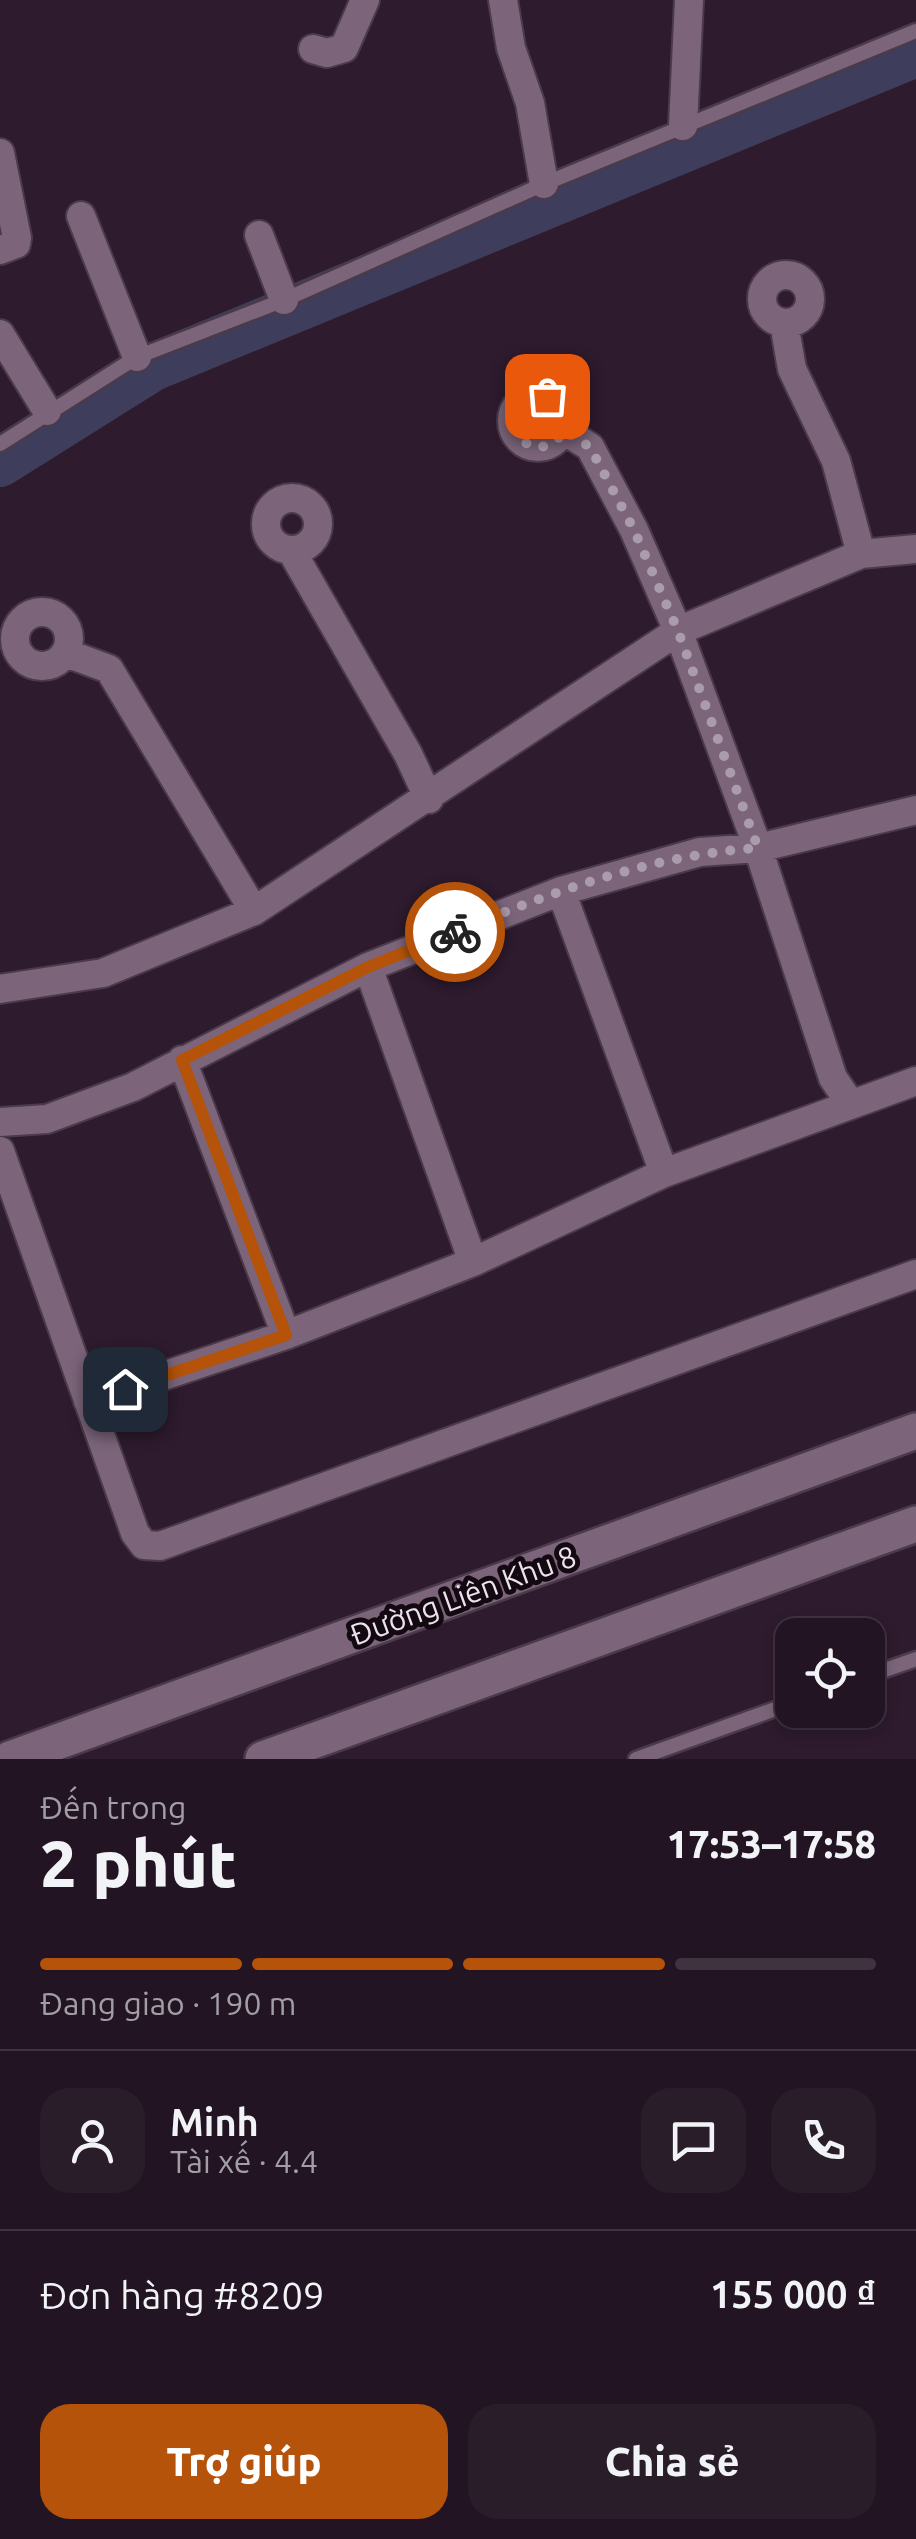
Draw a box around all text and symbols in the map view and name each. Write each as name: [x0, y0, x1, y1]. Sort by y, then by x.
pin: [505, 354, 590, 439]
icon: bag: [520, 369, 575, 424]
courier: [405, 882, 505, 982]
icon: bike: [428, 905, 483, 960]
pin: [83, 1347, 168, 1432]
icon: home: [98, 1362, 153, 1417]
street label: Đường Liên Khu 8: [346, 1538, 580, 1652]
map controls: [775, 1618, 885, 1728]
button: locate: [775, 1618, 885, 1728]
text: Đến trong: [40, 1789, 186, 1825]
text: 17:53–17:58: [667, 1823, 876, 1865]
text: 2 phút: [40, 1826, 237, 1899]
text: Đang giao · 190 m: [40, 1985, 296, 2021]
button: person: [40, 2088, 145, 2193]
button: chat: [641, 2088, 746, 2193]
button: phone: [771, 2088, 876, 2193]
text: Minh: [170, 2101, 259, 2143]
text: Tài xế · 4.4: [170, 2143, 318, 2179]
text: 155 000 ₫: [710, 2273, 876, 2315]
text: Đơn hàng #8209: [40, 2274, 324, 2316]
button: Trợ giúp: [40, 2404, 448, 2519]
button: Chia sẻ: [468, 2404, 876, 2519]

